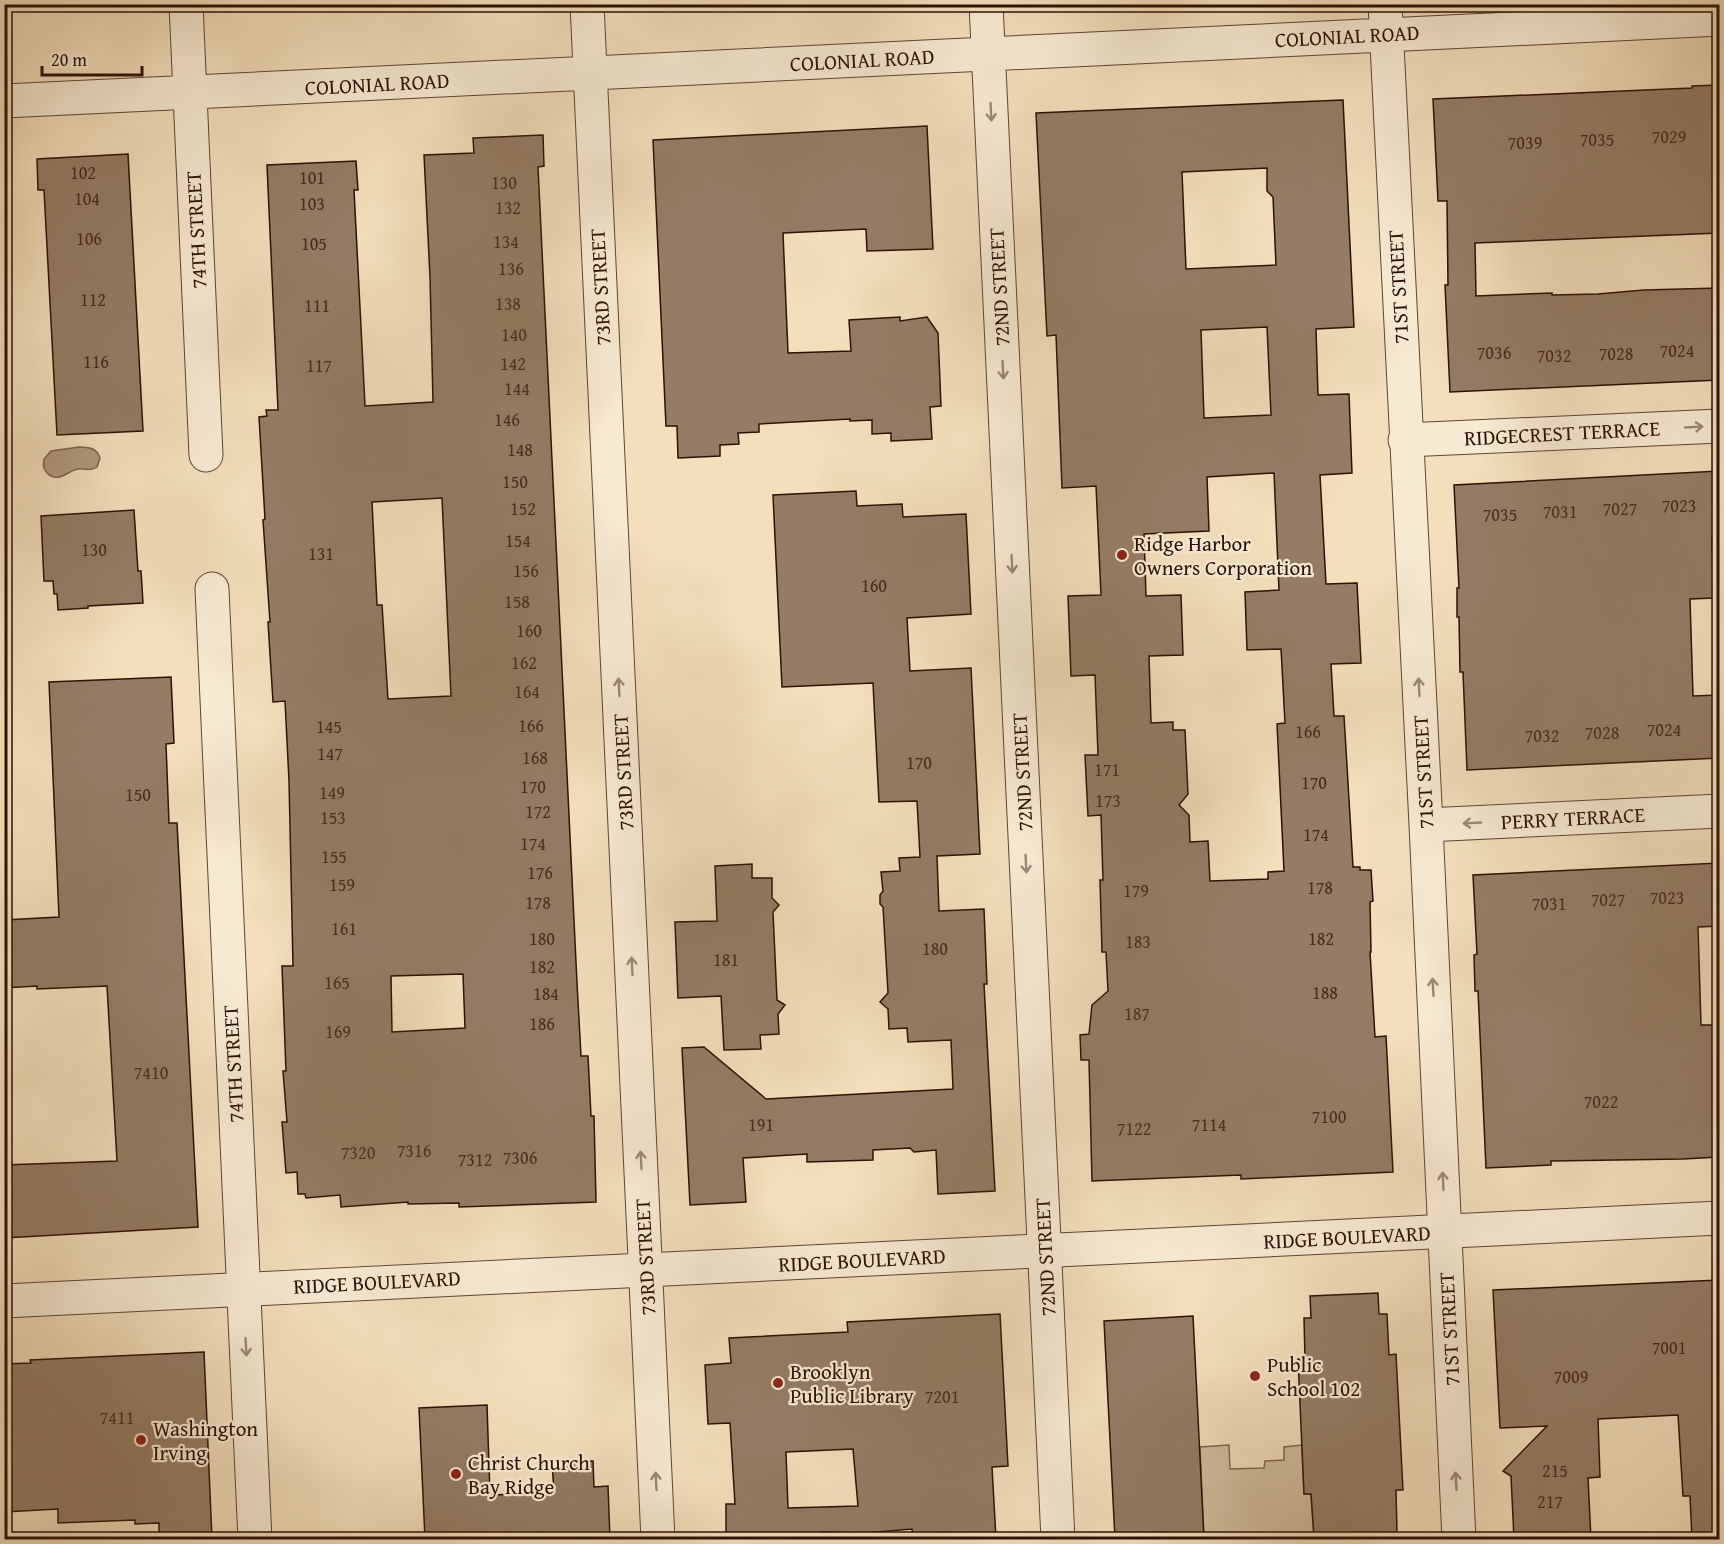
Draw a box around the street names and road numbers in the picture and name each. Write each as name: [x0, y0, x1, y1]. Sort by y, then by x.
street label: COLONIAL ROAD: [1274, 17, 1420, 55]
street label: COLONIAL ROAD: [789, 41, 935, 79]
street label: COLONIAL ROAD: [304, 65, 450, 103]
street label: 74TH STREET: [177, 170, 215, 290]
street label: 72ND STREET: [980, 227, 1018, 347]
street label: 73RD STREET: [581, 228, 619, 346]
street label: 71ST STREET: [1380, 229, 1416, 345]
street label: RIDGECREST TERRACE: [1463, 412, 1661, 454]
street label: 72ND STREET: [1003, 712, 1041, 832]
street label: 73RD STREET: [604, 713, 642, 831]
street label: 71ST STREET: [1405, 714, 1441, 830]
street label: PERRY TERRACE: [1500, 799, 1646, 837]
street label: 74TH STREET: [214, 1004, 252, 1124]
street label: 72ND STREET: [1026, 1197, 1064, 1317]
street label: 73RD STREET: [626, 1198, 664, 1316]
street label: RIDGE BOULEVARD: [1263, 1217, 1431, 1257]
street label: RIDGE BOULEVARD: [778, 1240, 946, 1280]
street label: RIDGE BOULEVARD: [293, 1262, 461, 1302]
street label: 71ST STREET: [1431, 1271, 1467, 1387]

